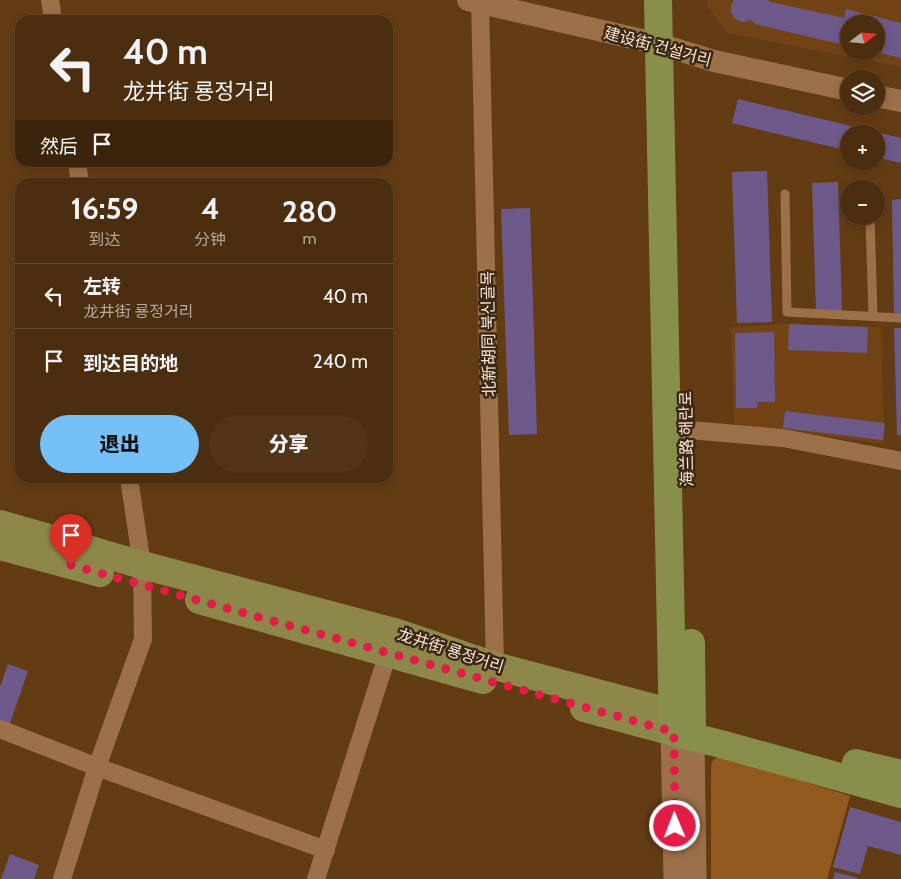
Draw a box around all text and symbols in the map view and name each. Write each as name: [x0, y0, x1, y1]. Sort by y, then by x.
north arrow: [840, 15, 885, 60]
map controls: [840, 15, 885, 225]
street label: 建设街 건설거리: [602, 23, 714, 70]
text: 40 m: [123, 30, 208, 73]
icon: left: [40, 35, 105, 100]
button: layers: [840, 70, 885, 115]
text: 龙井街 룡정거리: [123, 78, 275, 105]
button: +: [840, 125, 885, 170]
icon: arrive: [88, 130, 116, 158]
text: 然后: [40, 135, 78, 158]
button: −: [840, 180, 885, 225]
text: 16:59: [71, 190, 138, 227]
text: 4: [201, 190, 220, 227]
text: 280: [282, 193, 337, 230]
text: m: [303, 229, 317, 248]
text: 到达: [89, 230, 121, 249]
text: 分钟: [194, 230, 226, 249]
street label: 北新胡同 북신골목: [478, 270, 499, 397]
text: 左转: [83, 275, 121, 298]
icon: left: [40, 282, 68, 310]
text: 40 m: [323, 285, 368, 308]
text: 龙井街 룡정거리: [83, 302, 193, 321]
icon: arrive: [40, 347, 68, 375]
text: 240 m: [313, 350, 368, 373]
text: 到达目的地: [83, 352, 178, 375]
street label: 海兰路 해란로: [676, 391, 697, 487]
button: 退出: [40, 415, 199, 473]
button: 分享: [209, 415, 368, 473]
pin: [50, 514, 92, 565]
icon: arrive: [57, 521, 85, 549]
street label: 龙井街 룡정거리: [395, 624, 506, 677]
position arrow: [648, 799, 700, 851]

